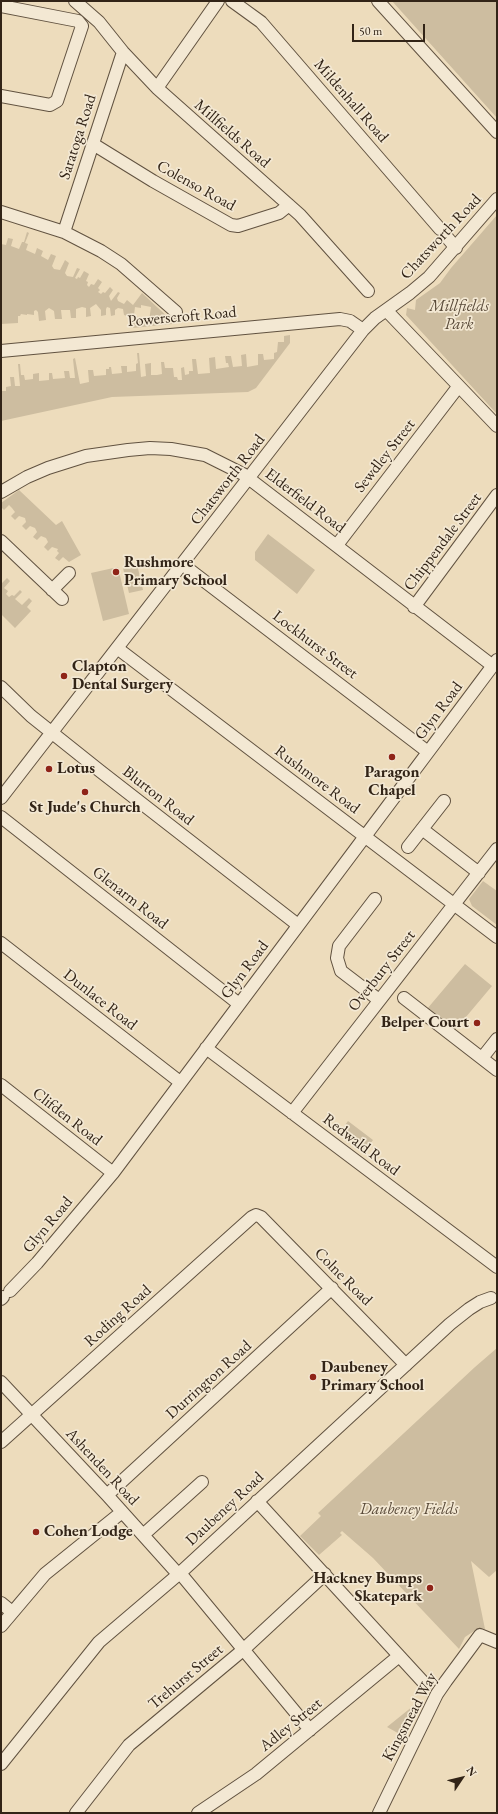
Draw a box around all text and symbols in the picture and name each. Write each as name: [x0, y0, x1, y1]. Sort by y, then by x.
scale bar: [354, 16, 427, 42]
text: 50 m: [359, 23, 382, 39]
street label: Mildenhall Road: [310, 55, 392, 147]
street label: Saratoga Road: [55, 92, 101, 182]
street label: Millfields Road: [190, 96, 274, 172]
street label: Colenso Road: [153, 156, 239, 216]
street label: Chatsworth Road: [396, 190, 486, 284]
park label: Millfields Park: [429, 297, 489, 335]
street label: Powerscroft Road: [127, 303, 237, 331]
street label: Sewdley Street: [350, 416, 420, 496]
street label: Chatsworth Road: [187, 431, 269, 529]
street label: Elderfield Road: [261, 465, 349, 537]
street label: Chippendale Street: [400, 489, 486, 595]
place label: Rushmore Primary School: [124, 553, 227, 591]
marker: Rushmore Primary School: [111, 567, 121, 577]
street label: Lockhurst Street: [269, 607, 361, 683]
place label: Clapton Dental Surgery: [72, 657, 173, 695]
marker: Clapton Dental Surgery: [59, 671, 69, 681]
street label: Glyn Road: [411, 678, 467, 744]
street label: Rushmore Road: [271, 742, 363, 818]
marker: Paragon Chapel: [387, 752, 397, 762]
place label: Lotus: [57, 759, 95, 779]
street label: Blurton Road: [119, 762, 197, 830]
place label: Paragon Chapel: [365, 763, 419, 801]
marker: Lotus: [44, 764, 54, 774]
marker: St Jude's Church: [80, 787, 90, 797]
place label: St Jude's Church: [29, 798, 141, 818]
street label: Glenarm Road: [88, 862, 172, 934]
street label: Overbury Street: [344, 927, 420, 1015]
street label: Glyn Road: [217, 937, 273, 1003]
street label: Dunlace Road: [59, 965, 141, 1035]
place label: Belper Court: [381, 1013, 469, 1033]
marker: Belper Court: [472, 1018, 482, 1028]
street label: Clifden Road: [28, 1084, 106, 1150]
street label: Redwald Road: [319, 1110, 403, 1180]
street label: Glyn Road: [19, 1193, 77, 1257]
street label: Colne Road: [310, 1244, 376, 1310]
street label: Roding Road: [81, 1281, 155, 1351]
street label: Durrington Road: [162, 1337, 256, 1423]
place label: Daubeney Primary School: [321, 1358, 424, 1396]
marker: Daubeney Primary School: [308, 1372, 318, 1382]
street label: Ashenden Road: [61, 1424, 143, 1510]
street label: Daubeney Road: [182, 1468, 268, 1550]
park label: Daubeney Fields: [360, 1500, 458, 1520]
place label: Cohen Lodge: [44, 1522, 133, 1542]
marker: Cohen Lodge: [31, 1527, 41, 1537]
place label: Hackney Bumps Skatepark: [313, 1569, 422, 1607]
marker: Hackney Bumps Skatepark: [425, 1583, 435, 1593]
street label: Trehurst Street: [145, 1640, 227, 1714]
street label: Kingsmead Way: [379, 1669, 441, 1765]
street label: Adley Street: [256, 1694, 326, 1756]
north arrow: [442, 1758, 482, 1798]
text: N: [464, 1763, 480, 1779]

